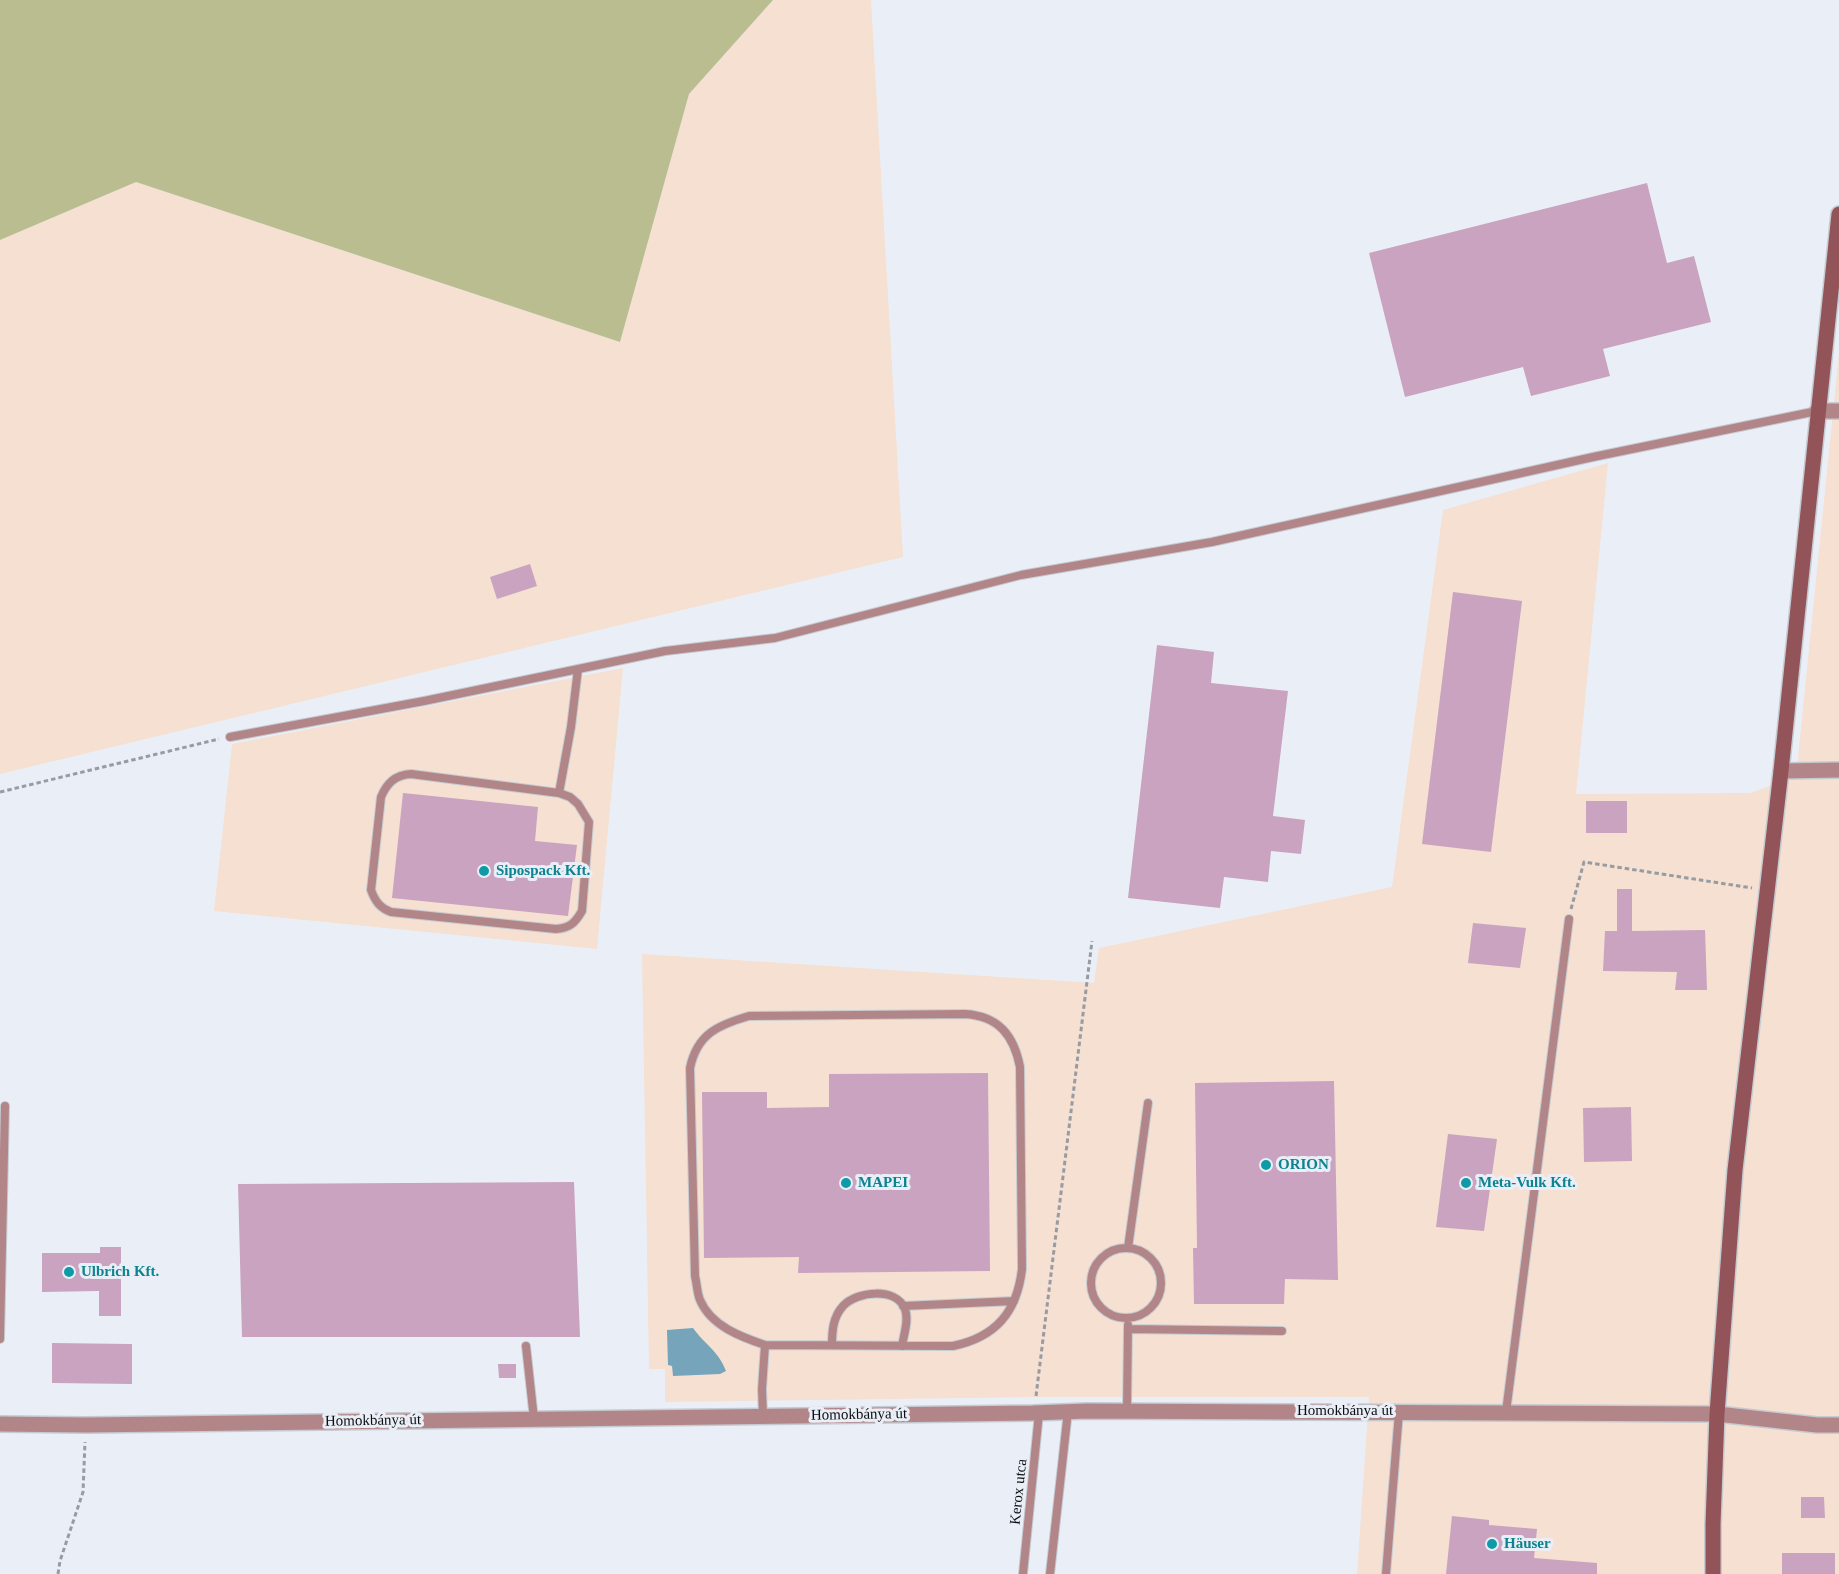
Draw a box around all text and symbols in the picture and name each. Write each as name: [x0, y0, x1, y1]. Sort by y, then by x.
place label: Sipospack Kft.: [496, 862, 590, 880]
marker: Sipospack Kft.: [477, 864, 491, 878]
place label: ORION: [1278, 1156, 1329, 1174]
marker: ORION: [1259, 1158, 1273, 1172]
place label: MAPEI: [858, 1174, 908, 1192]
place label: Meta-Vulk Kft.: [1478, 1174, 1576, 1192]
marker: MAPEI: [839, 1176, 853, 1190]
marker: Meta-Vulk Kft.: [1459, 1176, 1473, 1190]
place label: Ulbrich Kft.: [81, 1263, 159, 1281]
marker: Ulbrich Kft.: [62, 1265, 76, 1279]
street label: Homokbánya út: [1297, 1402, 1393, 1420]
street label: Homokbánya út: [811, 1405, 907, 1425]
street label: Homokbánya út: [325, 1411, 421, 1431]
street label: Kerox utca: [1007, 1458, 1031, 1526]
place label: Häuser: [1504, 1535, 1551, 1553]
marker: Häuser: [1485, 1537, 1499, 1551]

